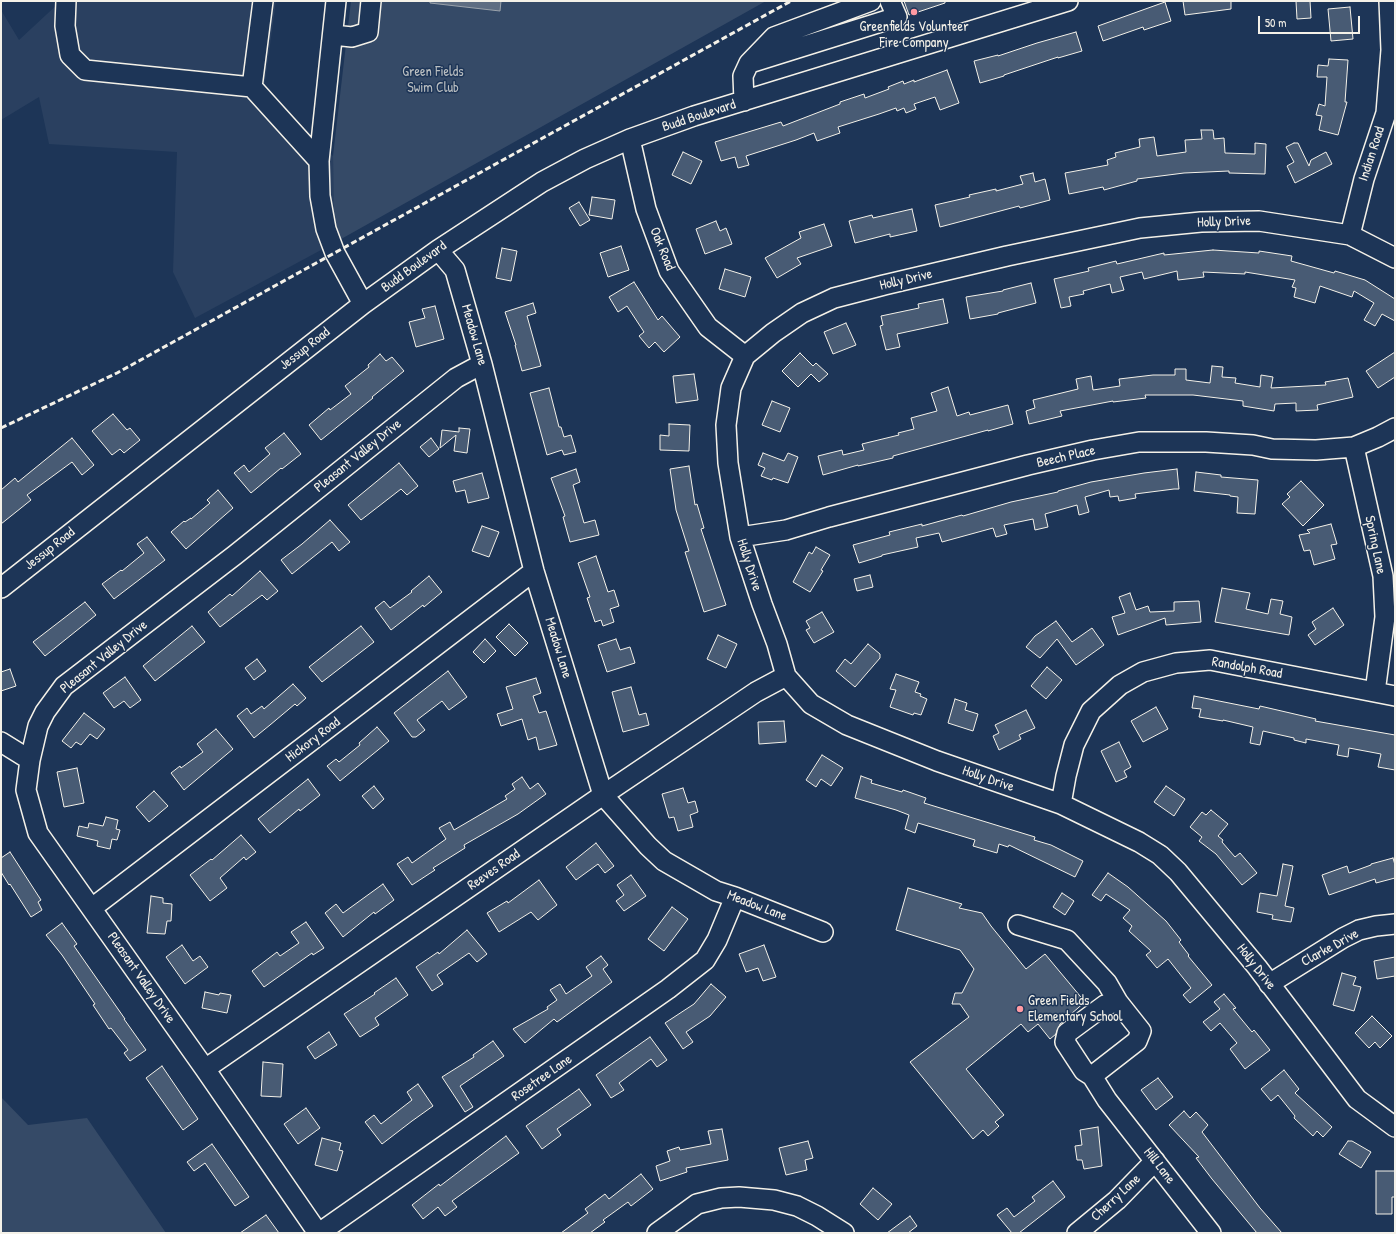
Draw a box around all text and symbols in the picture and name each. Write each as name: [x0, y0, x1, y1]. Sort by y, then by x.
marker: Greenfields Volunteer Fire Company: [909, 7, 919, 17]
scale bar: [1260, 8, 1362, 34]
text: 50 m: [1265, 14, 1286, 31]
place label: Greenfields Volunteer Fire Company: [859, 19, 969, 52]
park label: Green Fields Swim Club: [402, 64, 464, 96]
street label: Budd Boulevard: [660, 96, 738, 136]
street label: Indian Road: [1355, 125, 1389, 183]
street label: Holly Drive: [1197, 213, 1251, 231]
street label: Oak Road: [646, 225, 678, 273]
street label: Budd Boulevard: [378, 238, 450, 296]
street label: Holly Drive: [878, 266, 934, 294]
street label: Meadow Lane: [457, 303, 491, 367]
street label: Jessup Road: [276, 324, 334, 374]
street label: Pleasant Valley Drive: [311, 416, 405, 496]
street label: Beech Place: [1035, 442, 1097, 472]
street label: Spring Lane: [1361, 514, 1389, 576]
street label: Jessup Road: [21, 524, 79, 574]
street label: Holly Drive: [733, 537, 765, 593]
street label: Meadow Lane: [541, 616, 575, 680]
street label: Pleasant Valley Drive: [57, 617, 151, 697]
street label: Randolph Road: [1211, 654, 1283, 682]
street label: Hickory Road: [282, 714, 344, 766]
street label: Holly Drive: [960, 762, 1016, 796]
street label: Reeves Road: [465, 846, 523, 894]
street label: Meadow Lane: [725, 887, 789, 925]
street label: Clarke Drive: [1298, 925, 1362, 971]
street label: Pleasant Valley Drive: [103, 929, 179, 1027]
street label: Holly Drive: [1233, 941, 1279, 993]
place label: Green Fields Elementary School: [1028, 993, 1122, 1026]
marker: Green Fields Elementary School: [1015, 1004, 1025, 1014]
street label: Rosetree Lane: [508, 1051, 576, 1105]
street label: Hill Lane: [1140, 1144, 1178, 1188]
street label: Cherry Lane: [1088, 1171, 1144, 1225]

